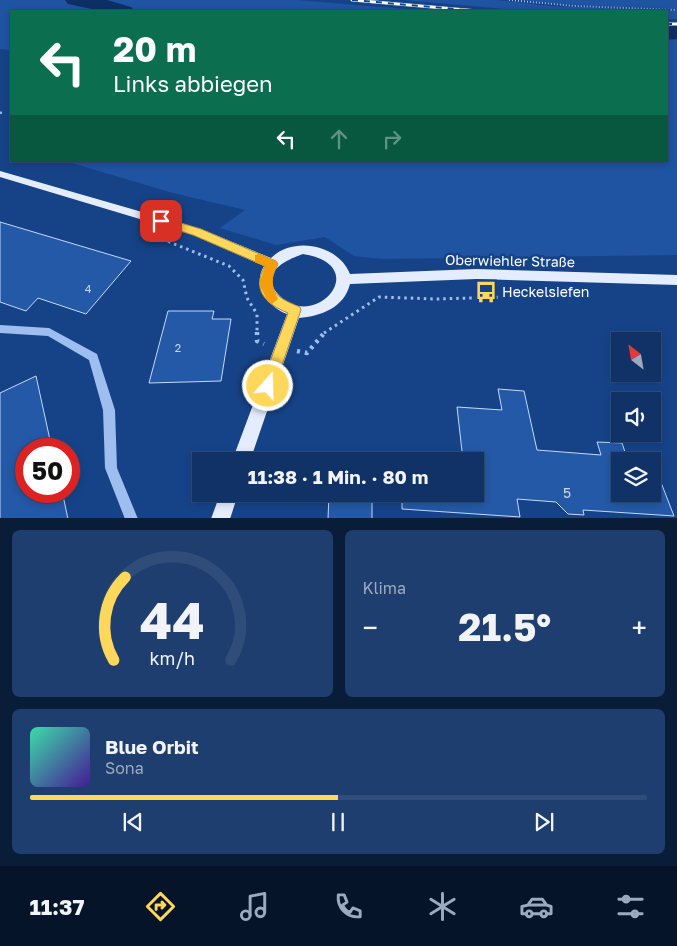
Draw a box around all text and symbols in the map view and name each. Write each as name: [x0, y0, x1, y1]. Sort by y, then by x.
text: 20 m: [113, 28, 196, 70]
icon: left: [30, 30, 95, 95]
text: Links abbiegen: [113, 70, 273, 97]
icon: left: [272, 125, 300, 153]
icon: ahead: [325, 125, 353, 153]
icon: right: [378, 125, 406, 153]
pin: [140, 200, 182, 242]
icon: arrive: [147, 207, 175, 235]
street label: Oberwiehler Straße: [445, 251, 575, 270]
bus stop icon: Heckelsiefen: [473, 279, 499, 305]
house number: 4: [85, 282, 92, 295]
place label: Heckelsiefen: [502, 283, 589, 300]
north arrow: [611, 332, 661, 382]
map controls: [611, 332, 661, 502]
house number: 2: [175, 341, 181, 354]
position arrow: [241, 359, 293, 411]
button: sound: [611, 392, 661, 442]
speed limit sign: 50: [15, 438, 80, 503]
button: layers: [611, 452, 661, 502]
text: 11:38 · 1 Min. · 80 m: [248, 465, 428, 488]
house number: 5: [563, 484, 571, 501]
text: Klima: [363, 578, 406, 598]
text: 44: [140, 588, 205, 650]
text: 21.5°: [458, 604, 551, 649]
text: −: [363, 611, 378, 644]
text: +: [632, 611, 647, 644]
text: km/h: [150, 647, 195, 669]
text: Blue Orbit: [105, 735, 199, 758]
text: Sona: [105, 758, 144, 778]
icon: previous: [119, 808, 147, 836]
icon: pause: [324, 808, 352, 836]
icon: next: [530, 808, 558, 836]
icon: directions: [143, 889, 178, 924]
icon: music: [237, 889, 272, 924]
icon: phone: [331, 889, 366, 924]
icon: climate: [425, 889, 460, 924]
icon: car: [519, 889, 554, 924]
icon: filters: [613, 889, 648, 924]
text: 11:37: [29, 893, 85, 920]

